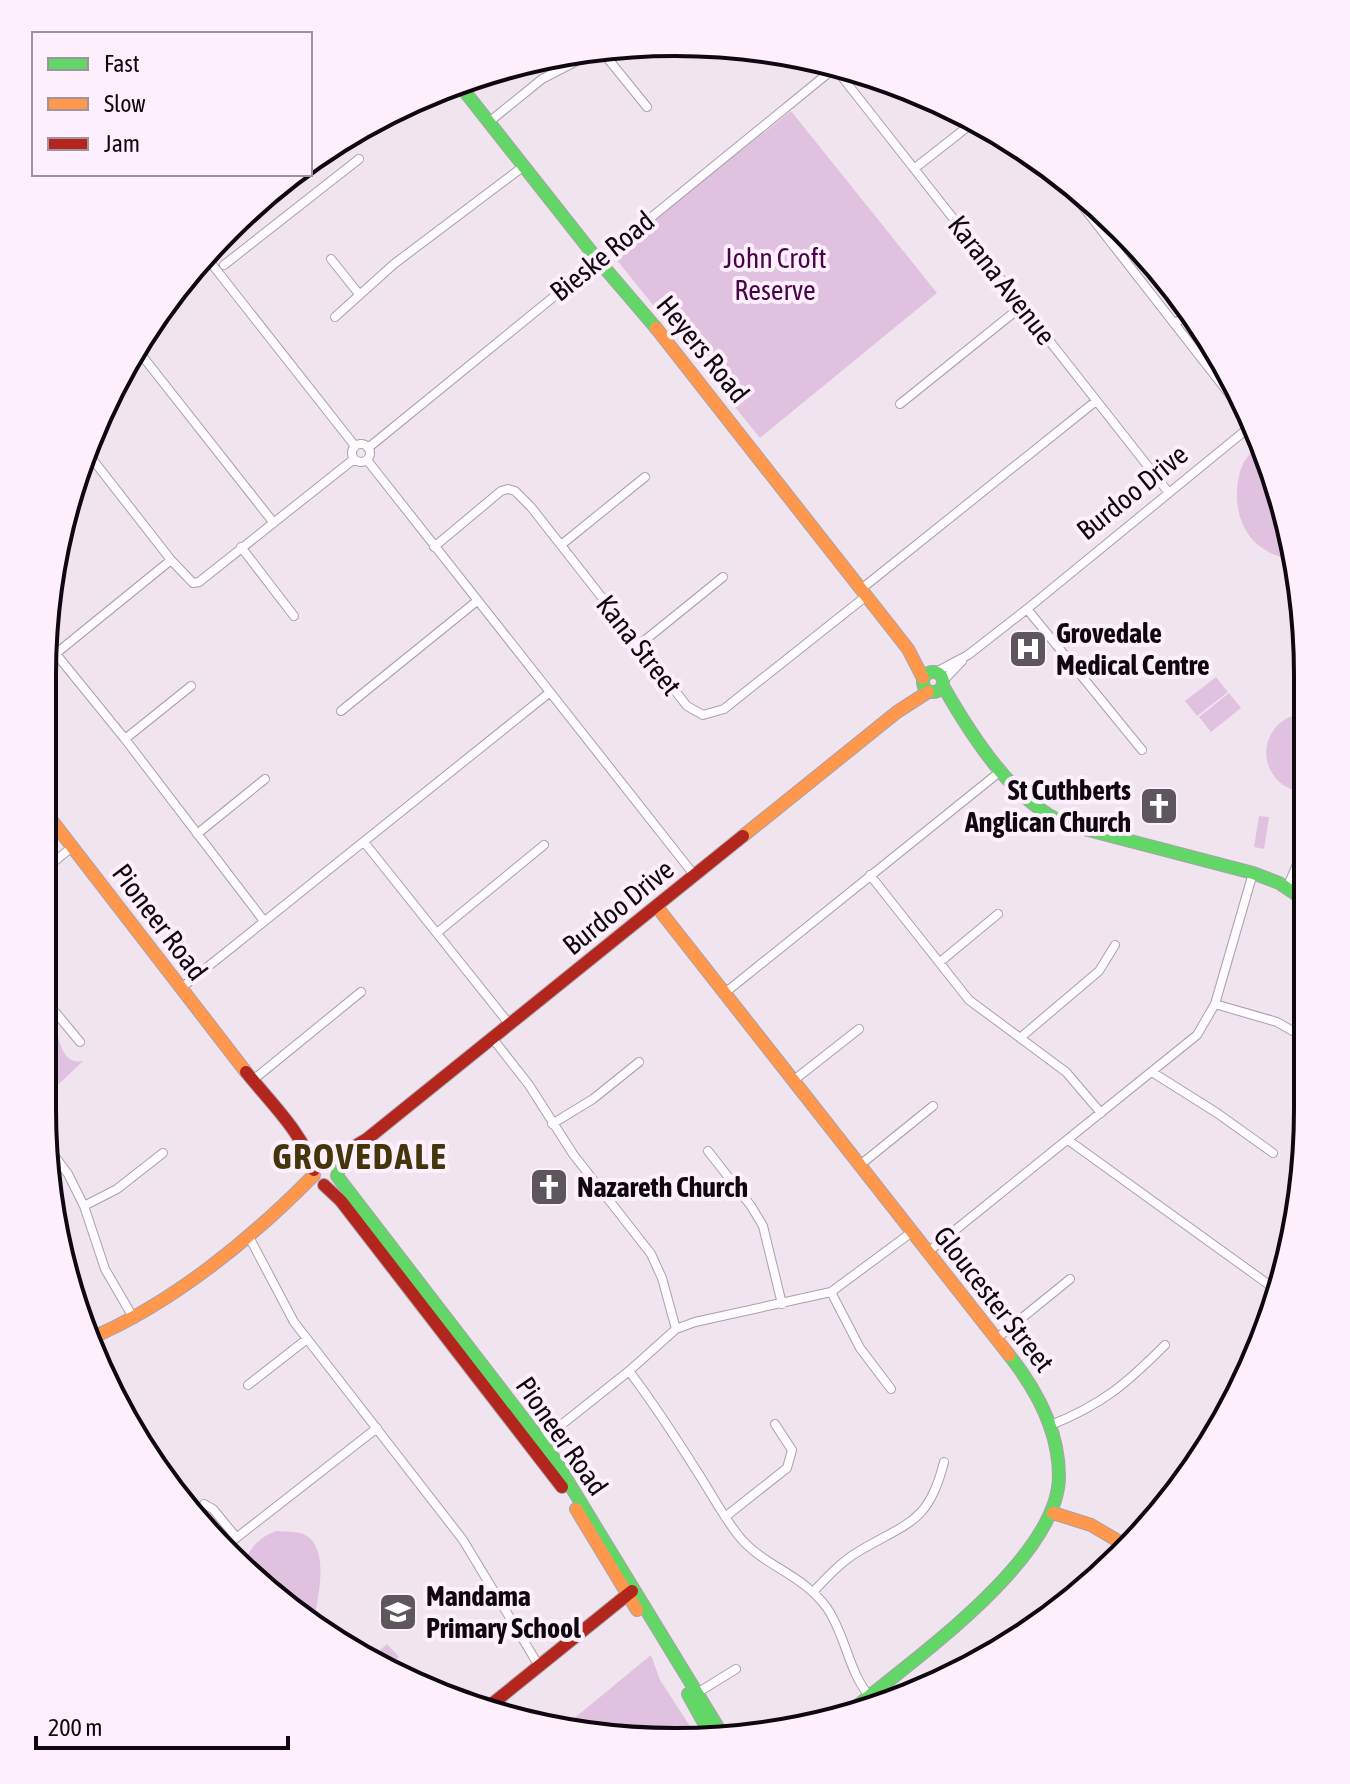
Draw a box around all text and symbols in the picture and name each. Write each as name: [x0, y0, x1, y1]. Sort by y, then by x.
legend: [32, 32, 312, 176]
text: Fast: [104, 50, 140, 77]
text: Slow: [104, 90, 146, 117]
text: Jam: [104, 130, 140, 157]
street label: Bieske Road: [544, 205, 660, 307]
street label: Karana Avenue: [942, 209, 1062, 351]
park label: John Croft Reserve: [724, 242, 826, 306]
street label: Heyers Road: [650, 289, 756, 409]
street label: Burdoo Drive: [1070, 438, 1194, 546]
street label: Kana Street: [590, 589, 688, 701]
place label: Grovedale Medical Centre: [1056, 617, 1210, 681]
hospital icon: Grovedale Medical Centre: [1007, 628, 1049, 670]
place label: St Cuthberts Anglican Church: [964, 774, 1131, 838]
church icon: St Cuthberts Anglican Church: [1138, 785, 1180, 827]
street label: Burdoo Drive: [556, 853, 680, 961]
street label: Pioneer Road: [106, 858, 214, 986]
district label: GROVEDALE: [272, 1135, 448, 1177]
church icon: Nazareth Church: [528, 1166, 570, 1208]
place label: Nazareth Church: [577, 1171, 748, 1203]
street label: Gloucester Street: [927, 1220, 1061, 1378]
street label: Pioneer Road: [510, 1371, 614, 1501]
place label: Mandama Primary School: [426, 1580, 581, 1644]
school or university icon: Mandama Primary School: [377, 1591, 419, 1633]
scale bar: [36, 1700, 288, 1750]
text: 200 m: [48, 1714, 102, 1741]

